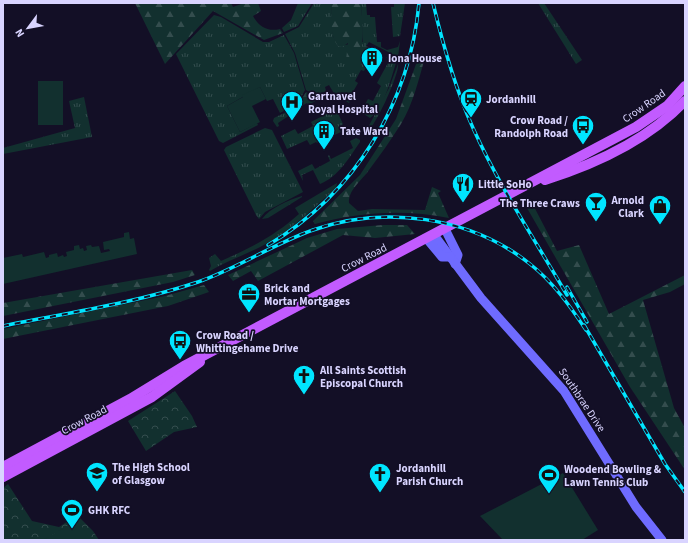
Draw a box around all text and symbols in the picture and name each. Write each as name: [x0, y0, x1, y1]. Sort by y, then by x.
north arrow: [8, 8, 48, 48]
text: N: [12, 26, 28, 40]
building icon: Iona House: [359, 45, 385, 78]
place label: Iona House: [388, 51, 442, 66]
station icon: Jordanhill: [458, 86, 484, 119]
street label: Crow Road: [619, 86, 669, 126]
hospital icon: Gartnavel Royal Hospital: [279, 89, 305, 122]
place label: Gartnavel Royal Hospital: [308, 89, 379, 117]
place label: Jordanhill: [486, 92, 537, 107]
place label: Crow Road / Randolph Road: [494, 113, 568, 141]
bus stop icon: Crow Road / Randolph Road: [570, 113, 596, 146]
building icon: Tate Ward: [311, 118, 337, 151]
place label: Tate Ward: [340, 124, 388, 139]
restaurant icon: Little SoHo: [450, 171, 476, 204]
place label: Little SoHo: [478, 177, 532, 192]
bar icon: The Three Craws: [583, 190, 609, 223]
place label: Arnold Clark: [610, 193, 644, 221]
shop icon: Arnold Clark: [647, 193, 673, 226]
place label: The Three Craws: [500, 196, 580, 211]
street label: Crow Road: [338, 240, 390, 276]
office icon: Brick and Mortar Mortgages: [236, 281, 262, 314]
place label: Brick and Mortar Mortgages: [264, 281, 350, 309]
bus stop icon: Crow Road / Whittingehame Drive: [167, 328, 193, 361]
place label: Crow Road / Whittingehame Drive: [196, 328, 299, 356]
church icon: All Saints Scottish Episcopal Church: [291, 363, 317, 396]
place label: All Saints Scottish Episcopal Church: [319, 363, 406, 391]
street label: Southbrae Drive: [555, 365, 609, 435]
street label: Crow Road: [59, 402, 109, 438]
school or university icon: The High School of Glasgow: [84, 460, 110, 493]
place label: The High School of Glasgow: [112, 460, 191, 488]
church icon: Jordanhill Parish Church: [367, 461, 393, 494]
place label: Jordanhill Parish Church: [396, 461, 463, 489]
sports icon: Woodend Bowling & Lawn Tennis Club: [536, 462, 562, 495]
place label: Woodend Bowling & Lawn Tennis Club: [564, 462, 662, 490]
sports icon: GHK RFC: [59, 497, 85, 530]
place label: GHK RFC: [88, 503, 131, 518]

